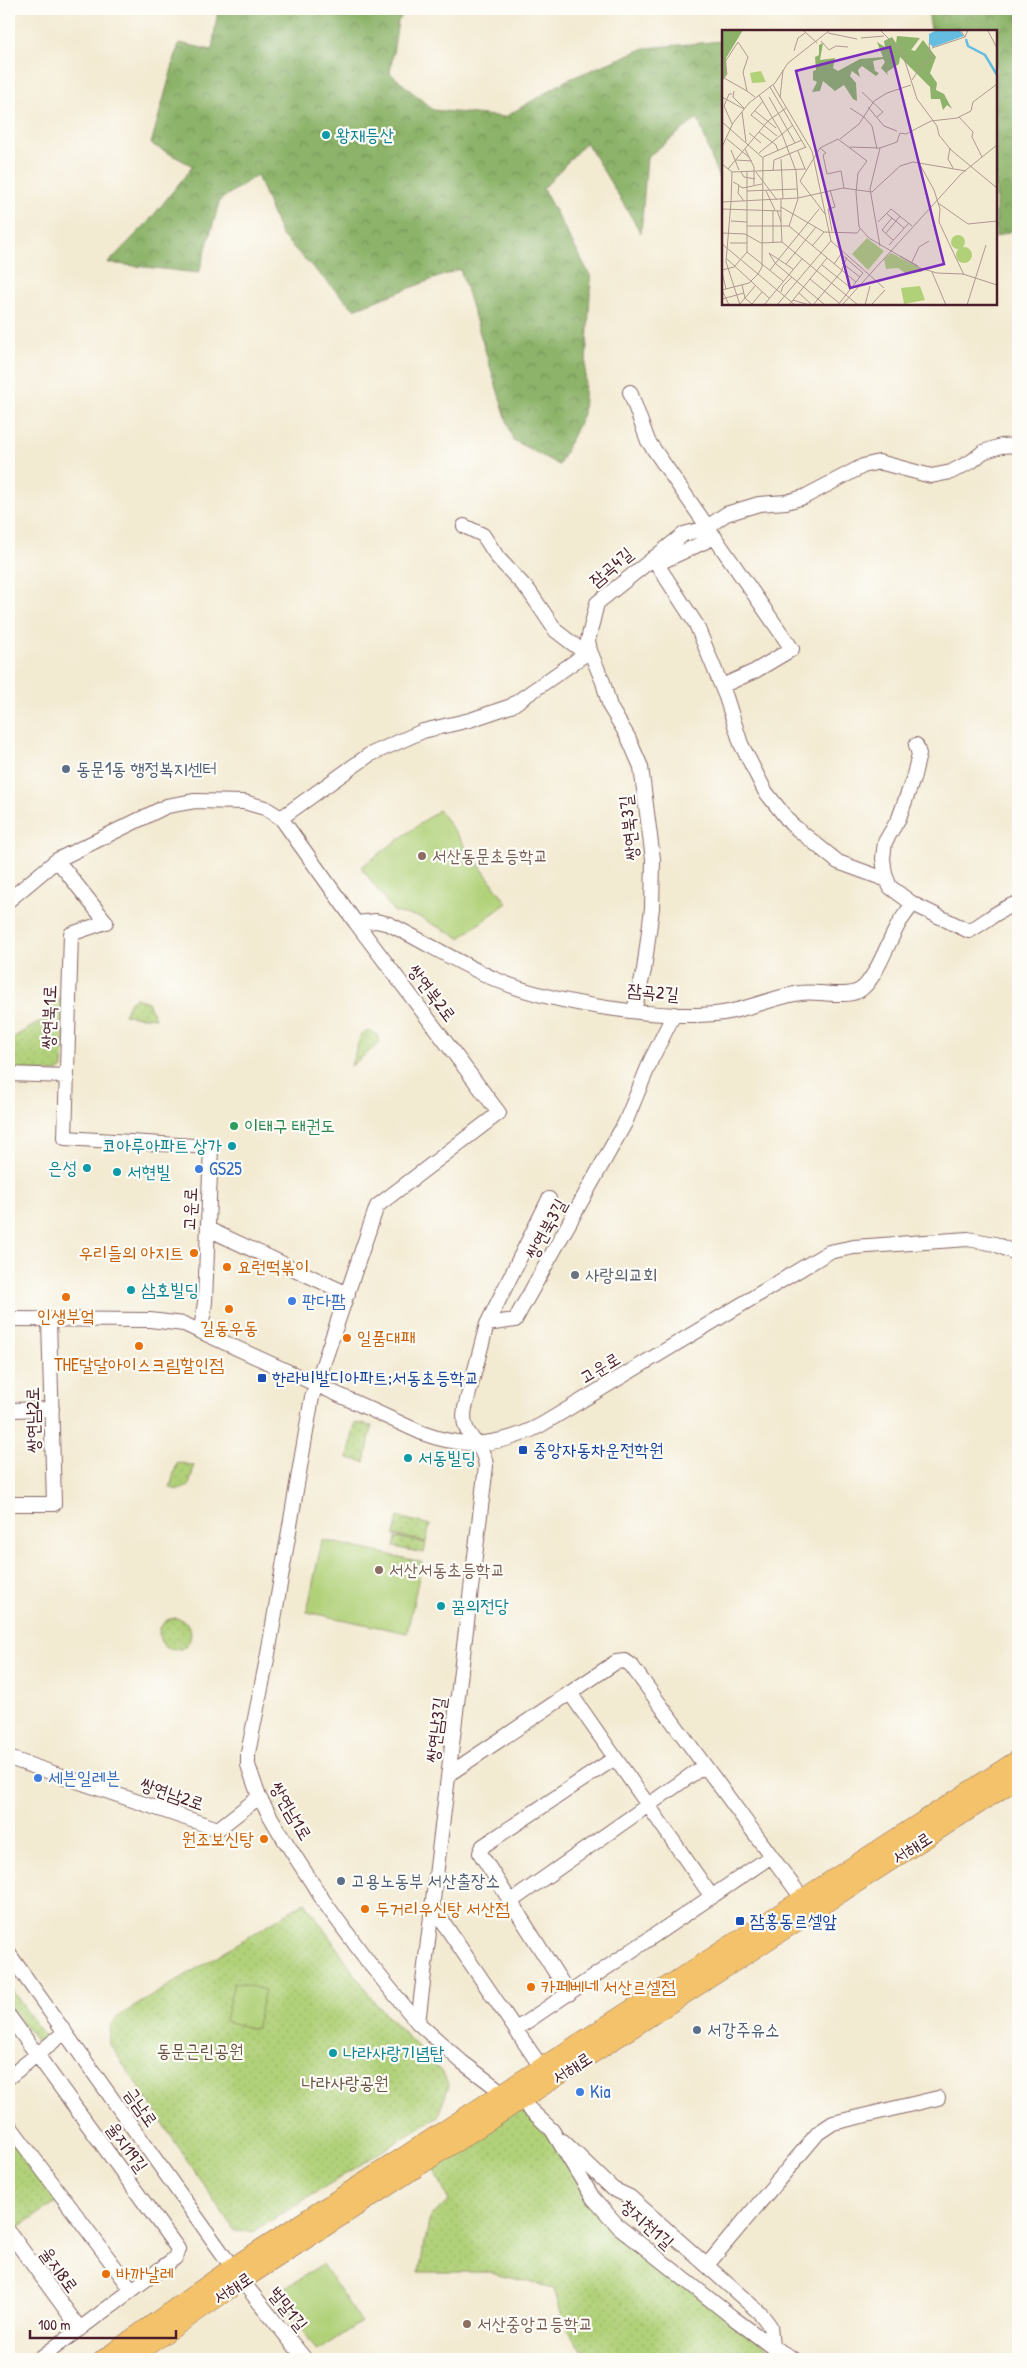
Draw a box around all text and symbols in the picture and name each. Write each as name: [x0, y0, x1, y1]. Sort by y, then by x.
inset map: [722, 30, 997, 305]
place label: 왕재등산: [336, 122, 394, 147]
marker: 왕재등산: [320, 129, 332, 141]
street label: 잠곡4길: [583, 541, 638, 592]
place label: 동문1동 행정복지센터: [76, 756, 217, 781]
marker: 동문1동 행정복지센터: [60, 763, 72, 775]
street label: 쌍연북3길: [613, 793, 644, 862]
place label: 서산동문초등학교: [432, 843, 548, 868]
marker: 서산동문초등학교: [416, 850, 428, 862]
street label: 쌍연북2로: [402, 959, 462, 1027]
street label: 잠곡2길: [626, 977, 680, 1006]
street label: 쌍연북1로: [35, 984, 62, 1050]
place label: 이태구 태권도: [244, 1113, 335, 1138]
marker: 이태구 태권도: [228, 1120, 240, 1132]
place label: 코아루아파트 상가: [102, 1133, 223, 1158]
marker: 코아루아파트 상가: [226, 1140, 238, 1152]
place label: 은성: [48, 1155, 77, 1180]
place label: GS25: [209, 1156, 242, 1181]
place label: 서현빌: [127, 1159, 171, 1184]
marker: 은성: [81, 1162, 93, 1174]
marker: GS25: [193, 1163, 205, 1175]
marker: 서현빌: [111, 1166, 123, 1178]
street label: 고운로: [176, 1187, 203, 1231]
street label: 쌍연북3길: [519, 1193, 573, 1264]
place label: 우리들의 아지트: [78, 1240, 184, 1265]
marker: 우리들의 아지트: [188, 1247, 200, 1259]
place label: 요런떡볶이: [237, 1254, 309, 1279]
marker: 요런떡볶이: [221, 1261, 233, 1273]
place label: 사랑의교회: [585, 1262, 657, 1287]
marker: 사랑의교회: [569, 1269, 581, 1281]
place label: 삼호빌딩: [141, 1277, 199, 1302]
marker: 삼호빌딩: [125, 1284, 137, 1296]
place label: 판다팜: [302, 1288, 346, 1313]
marker: 인생부엌: [60, 1291, 72, 1303]
marker: 판다팜: [286, 1295, 298, 1307]
place label: 인생부엌: [37, 1303, 95, 1328]
marker: 길동우동: [223, 1303, 235, 1315]
place label: 길동우동: [200, 1315, 258, 1340]
place label: 일품대패: [357, 1325, 415, 1350]
marker: 일품대패: [341, 1332, 353, 1344]
marker: THE달달아이스크림할인점: [133, 1340, 145, 1352]
street label: 고운로: [575, 1346, 625, 1389]
place label: THE달달아이스크림할인점: [54, 1352, 224, 1377]
place label: 한라비발디아파트;서동초등학교: [272, 1365, 479, 1390]
marker: 한라비발디아파트;서동초등학교: [256, 1372, 268, 1384]
street label: 쌍연남2로: [19, 1387, 46, 1453]
place label: 중앙자동차운전학원: [533, 1437, 663, 1462]
marker: 중앙자동차운전학원: [517, 1444, 529, 1456]
place label: 서동빌딩: [418, 1445, 476, 1470]
marker: 서동빌딩: [402, 1452, 414, 1464]
place label: 서산서동초등학교: [389, 1557, 505, 1582]
marker: 서산서동초등학교: [373, 1564, 385, 1576]
place label: 꿈의전당: [451, 1593, 509, 1618]
marker: 꿈의전당: [435, 1600, 447, 1612]
street label: 쌍연남3길: [419, 1695, 452, 1764]
place label: 세븐일레븐: [48, 1765, 120, 1790]
street label: 쌍연남2로: [137, 1771, 208, 1816]
marker: 세븐일레븐: [32, 1772, 44, 1784]
street label: 쌍연남1로: [264, 1777, 318, 1845]
street label: 서해로: [887, 1825, 937, 1870]
place label: 원조보신탕: [182, 1826, 255, 1851]
marker: 원조보신탕: [258, 1833, 270, 1845]
place label: 고용노동부 서산출장소: [351, 1868, 500, 1893]
marker: 고용노동부 서산출장소: [335, 1875, 347, 1887]
place label: 두거리우신탕 서산점: [375, 1896, 510, 1921]
marker: 두거리우신탕 서산점: [359, 1903, 371, 1915]
place label: 잠홍동르셀앞: [750, 1908, 837, 1933]
marker: 잠홍동르셀앞: [734, 1915, 746, 1927]
place label: 카페베네 서산르셀점: [541, 1974, 676, 1999]
marker: 카페베네 서산르셀점: [525, 1981, 537, 1993]
place label: 서강주유소: [707, 2017, 779, 2042]
marker: 서강주유소: [691, 2024, 703, 2036]
park label: 동문근린공원: [157, 2038, 243, 2063]
place label: 나라사랑기념탑: [343, 2040, 445, 2065]
street label: 서해로: [547, 2045, 597, 2090]
marker: 나라사랑기념탑: [327, 2047, 339, 2059]
park label: 나라사랑공원: [302, 2070, 388, 2095]
place label: Kia: [590, 2079, 611, 2104]
street label: 금남로: [119, 2082, 164, 2132]
marker: Kia: [574, 2086, 586, 2098]
street label: 율지19길: [101, 2116, 154, 2177]
street label: 청지천1길: [615, 2193, 680, 2255]
street label: 율지8로: [34, 2242, 85, 2298]
place label: 바까날레: [116, 2261, 174, 2286]
street label: 서해로: [208, 2265, 258, 2310]
marker: 바까날레: [100, 2268, 112, 2280]
street label: 벌말1길: [263, 2281, 314, 2336]
scale bar: [30, 2308, 176, 2340]
place label: 서산중앙고등학교: [477, 2311, 593, 2336]
text: 100 m: [38, 2314, 71, 2335]
marker: 서산중앙고등학교: [461, 2318, 473, 2330]

